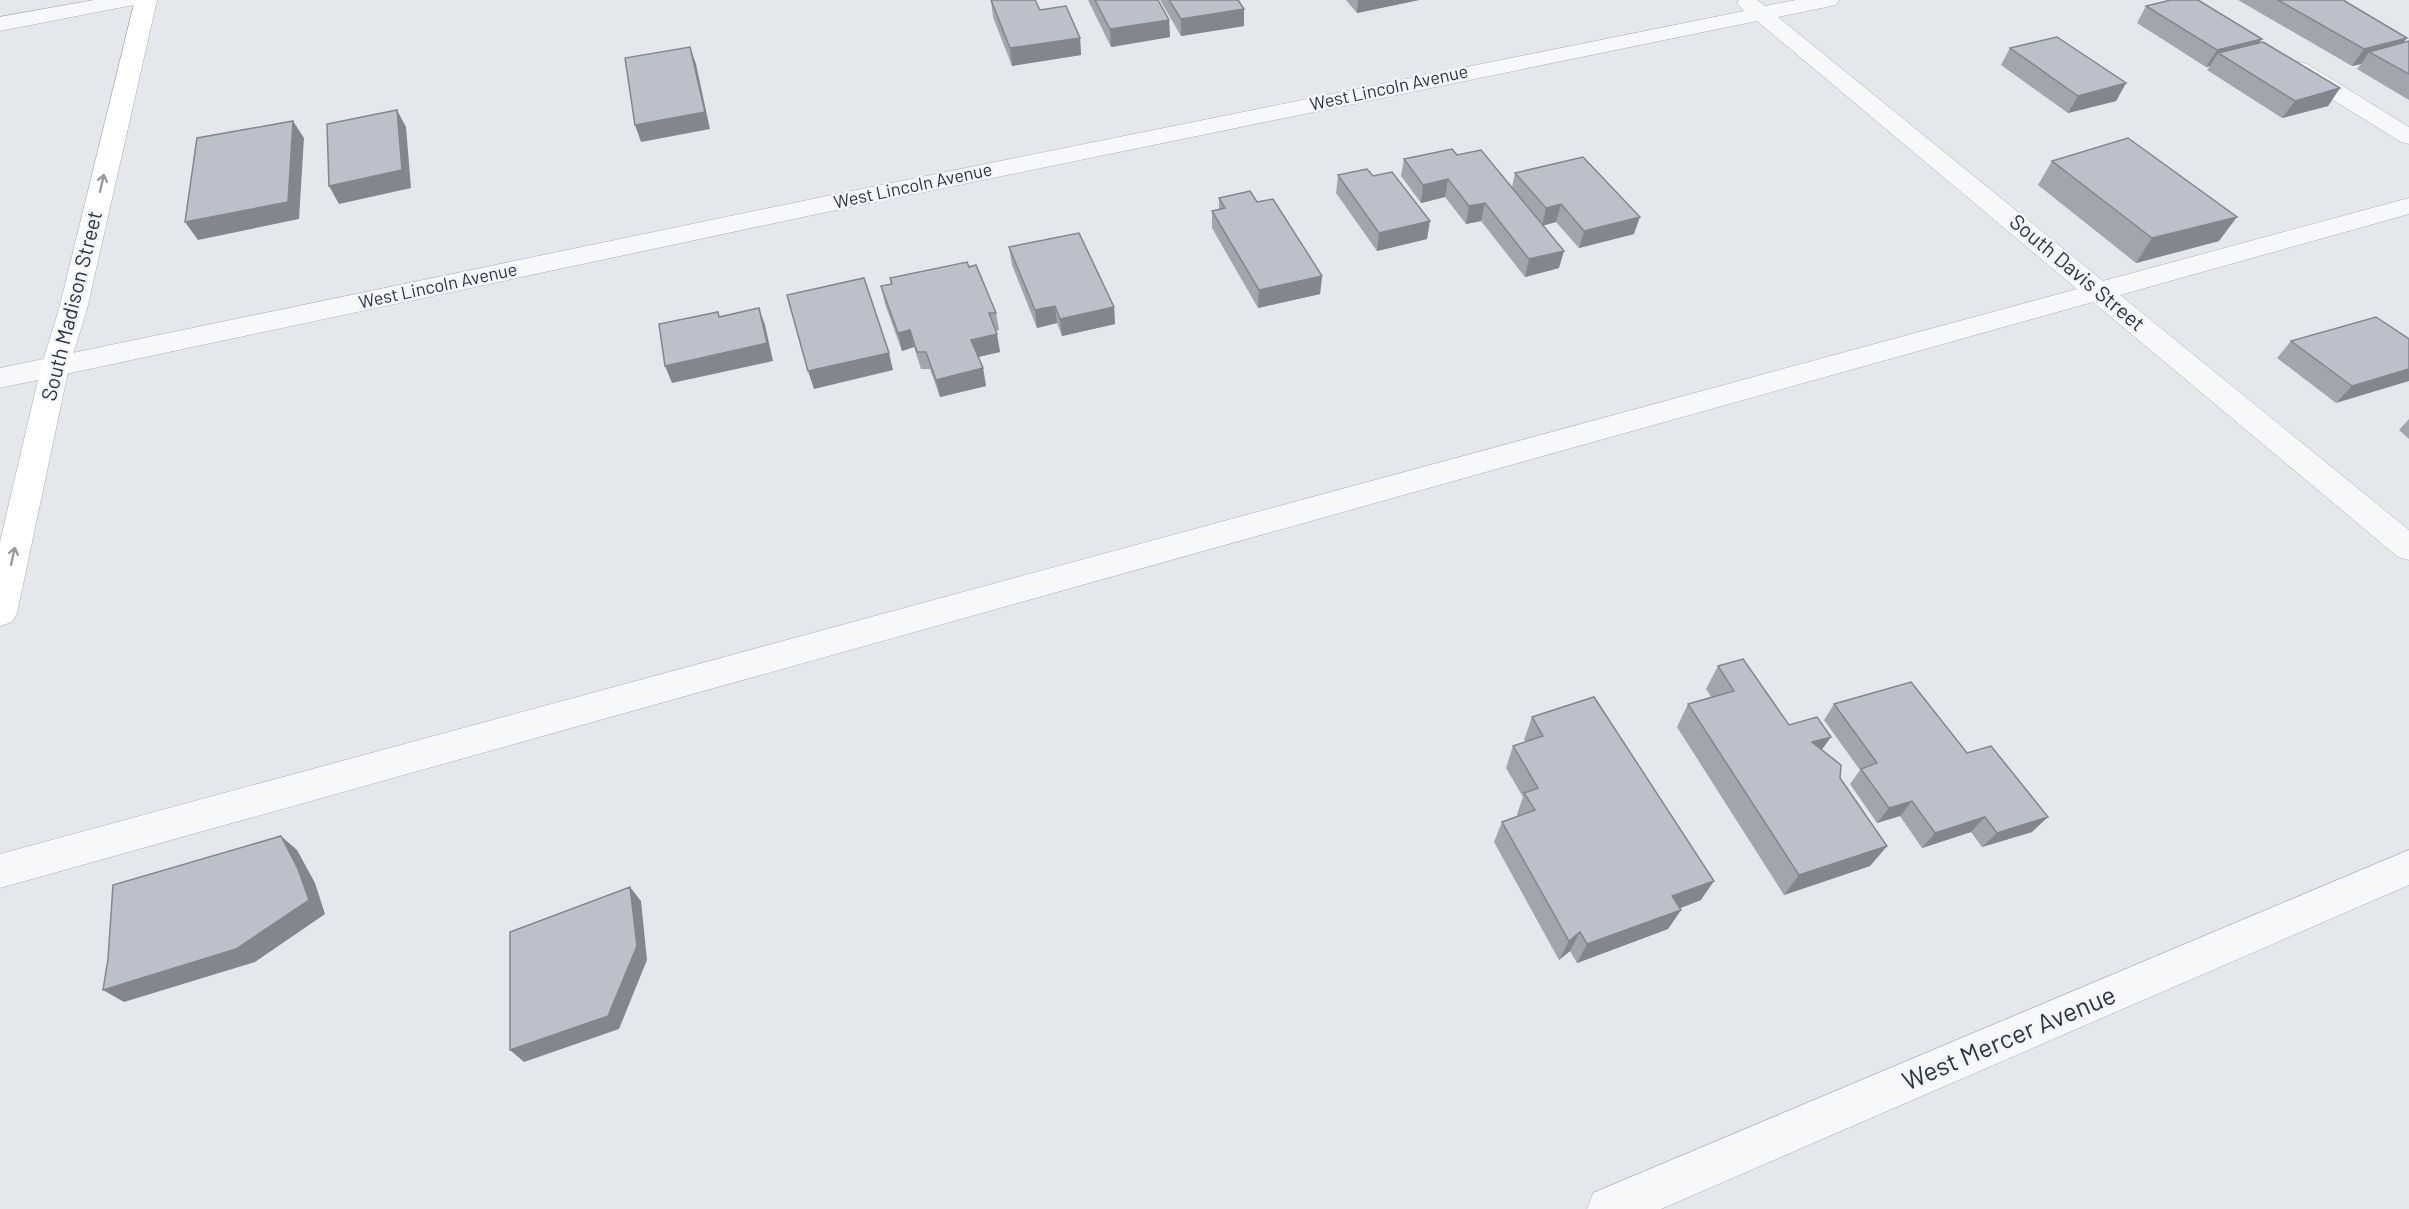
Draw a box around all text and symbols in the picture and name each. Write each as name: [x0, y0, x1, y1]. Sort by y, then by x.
street label: West Lincoln Avenue: [1308, 59, 1470, 115]
street label: West Lincoln Avenue: [832, 157, 994, 213]
one-way arrow: [97, 173, 109, 192]
street label: South Madison Street: [35, 208, 106, 403]
street label: South Davis Street: [2005, 208, 2151, 336]
street label: West Lincoln Avenue: [357, 257, 519, 313]
one-way arrow: [8, 547, 20, 566]
street label: West Mercer Avenue: [1897, 978, 2120, 1096]

